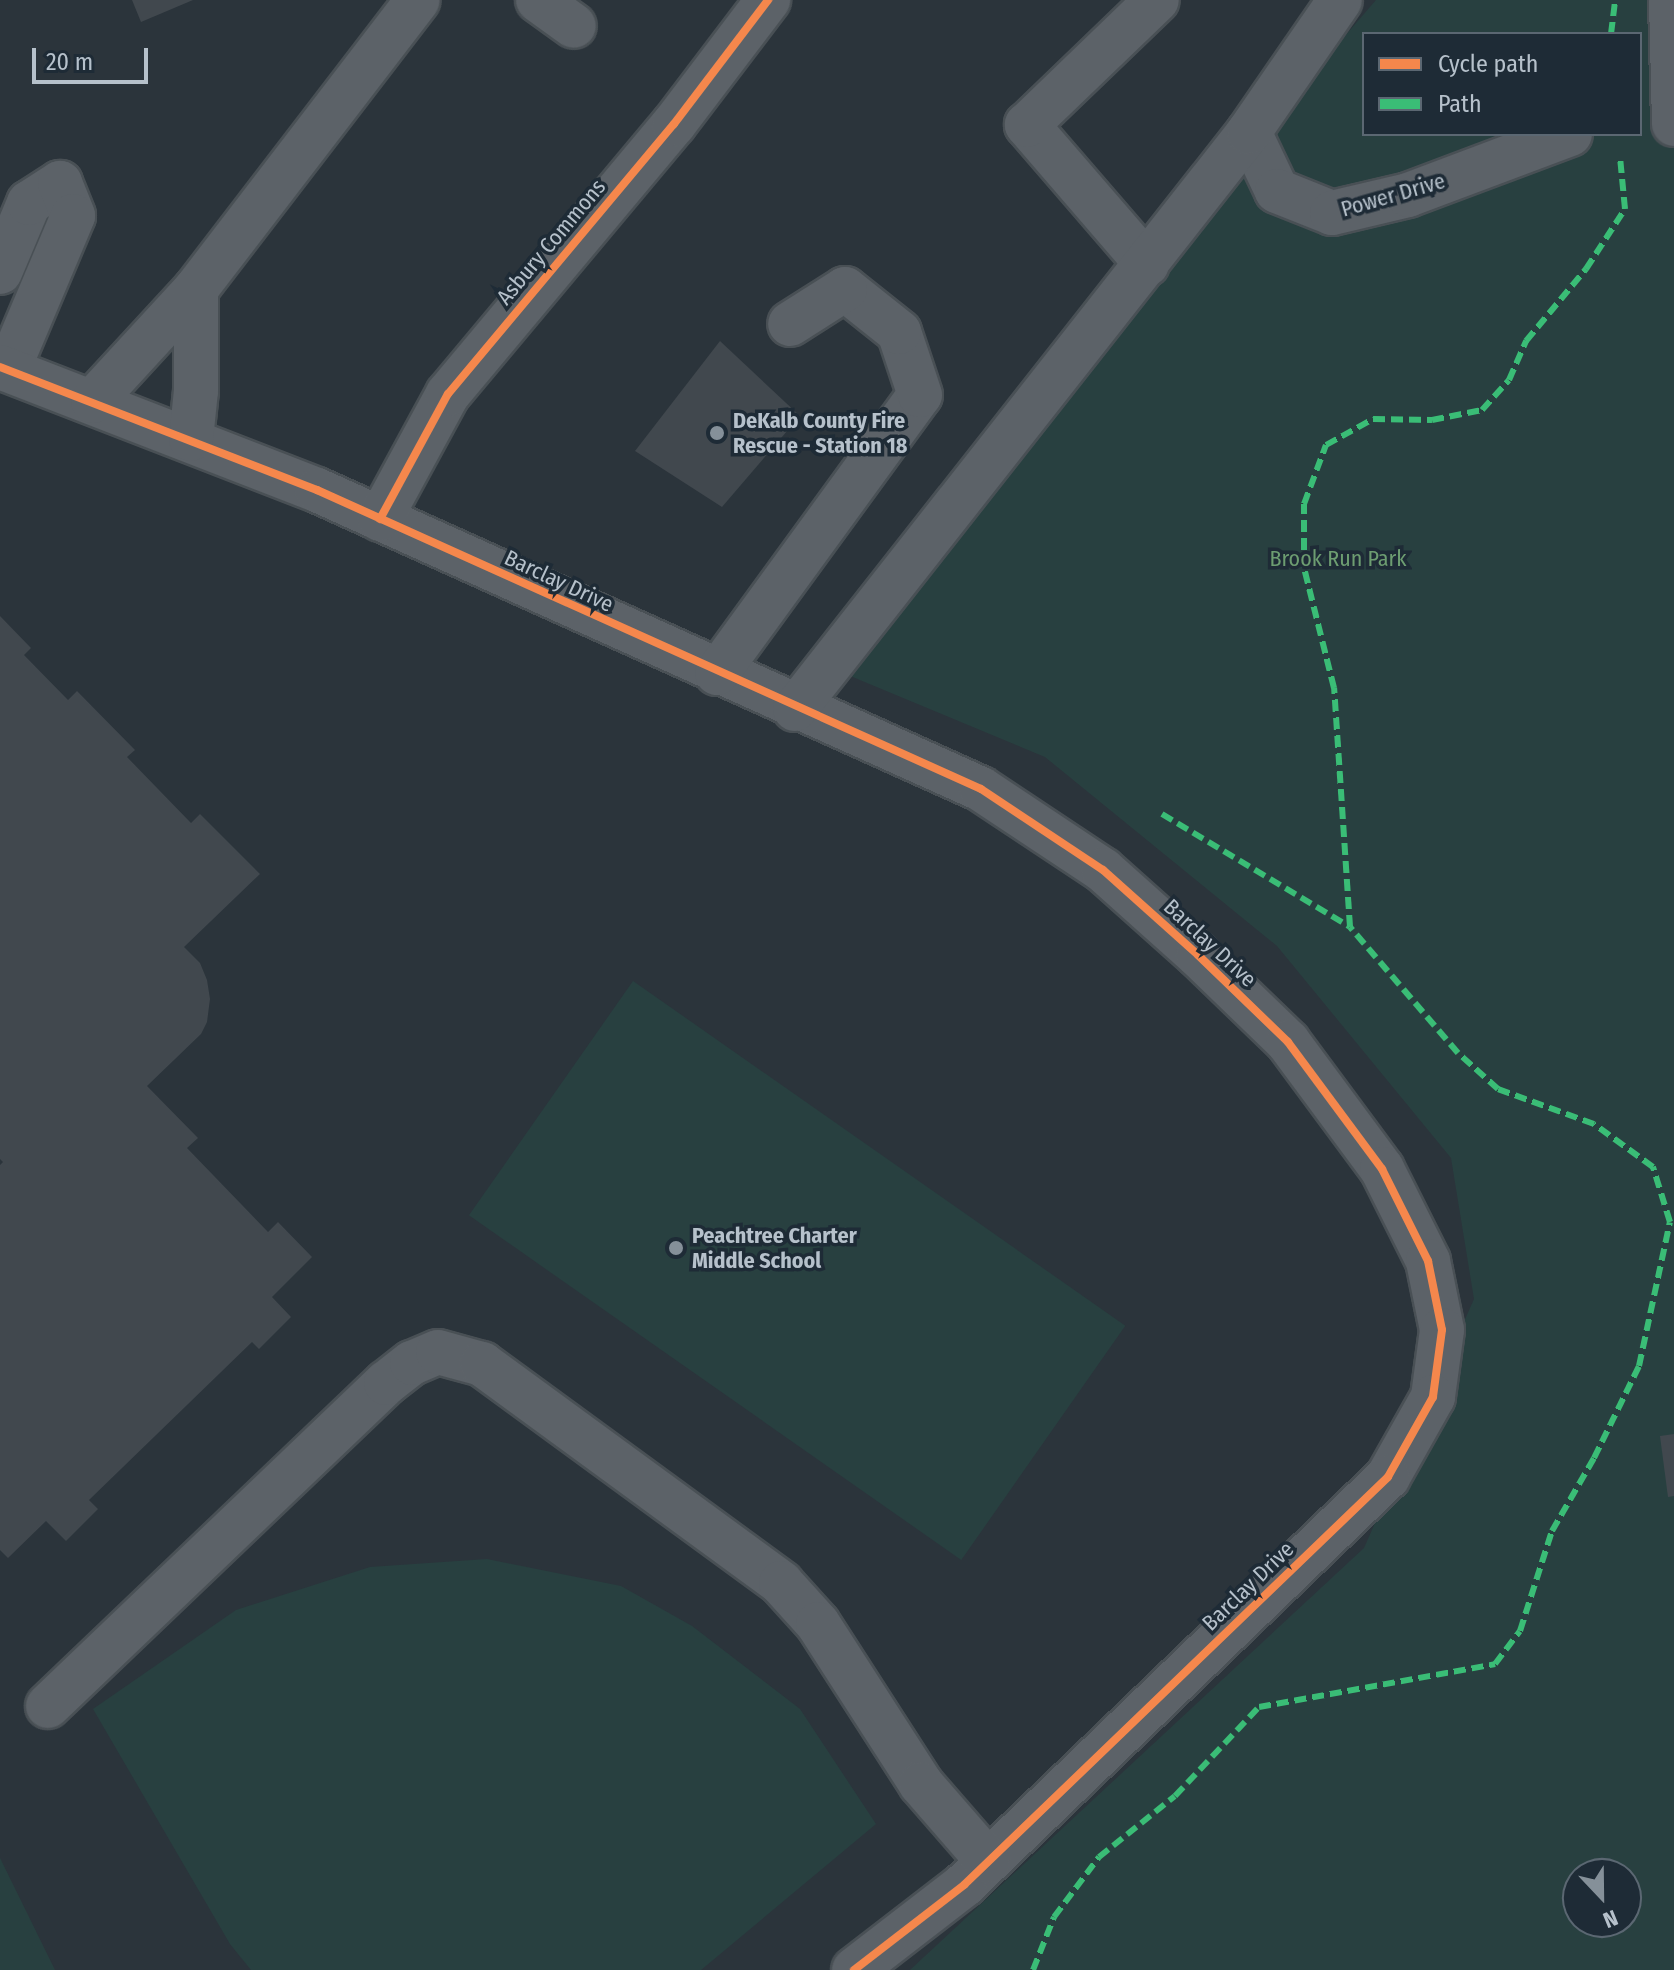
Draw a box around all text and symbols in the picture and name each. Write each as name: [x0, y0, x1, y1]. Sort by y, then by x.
scale bar: [36, 32, 152, 82]
legend: [1362, 32, 1642, 136]
text: 20 m: [46, 48, 93, 76]
text: Cycle path: [1438, 50, 1538, 78]
text: Path: [1438, 90, 1482, 118]
street label: Power Drive: [1338, 168, 1448, 222]
street label: Asbury Commons: [491, 174, 611, 310]
place label: DeKalb County Fire Rescue - Station 18: [733, 407, 907, 458]
marker: DeKalb County Fire Rescue - Station 18: [708, 424, 726, 442]
street label: Barclay Drive: [500, 544, 618, 618]
park label: Brook Run Park: [1270, 546, 1406, 572]
street label: Barclay Drive: [1158, 893, 1262, 993]
place label: Peachtree Charter Middle School: [692, 1222, 857, 1274]
marker: Peachtree Charter Middle School: [667, 1239, 685, 1257]
street label: Barclay Drive: [1197, 1536, 1299, 1636]
north arrow: [1562, 1858, 1642, 1938]
text: N: [1599, 1904, 1622, 1934]

